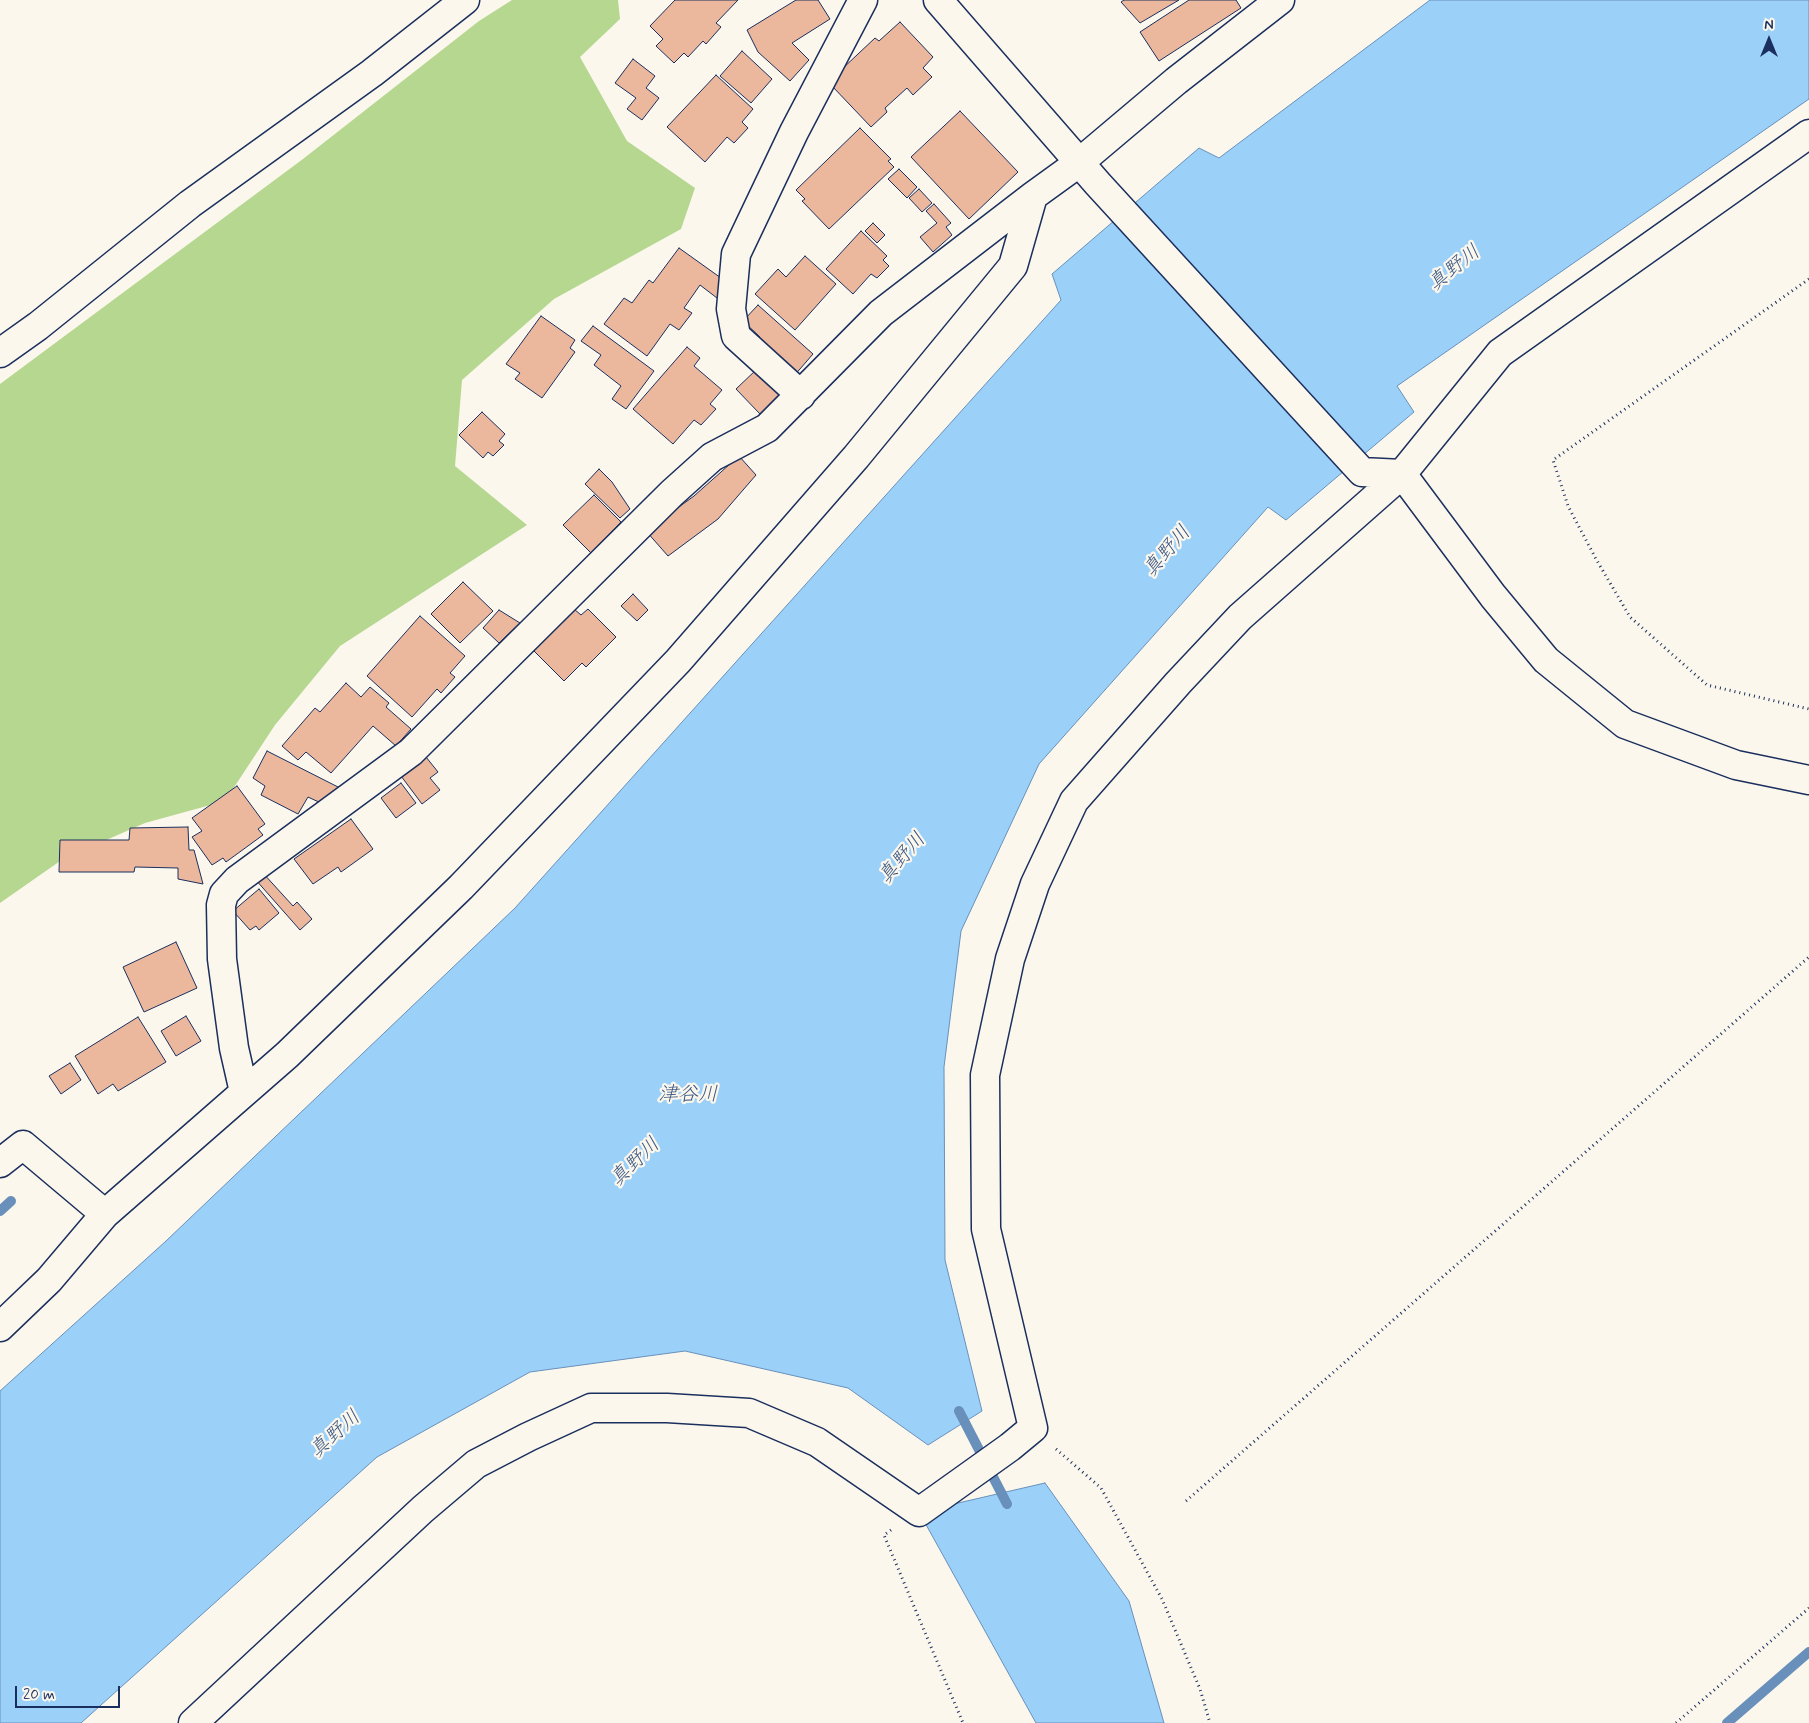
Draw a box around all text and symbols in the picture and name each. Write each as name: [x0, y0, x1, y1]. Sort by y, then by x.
north arrow: [1744, 15, 1794, 65]
text: N: [1764, 16, 1774, 34]
water label: 真野川: [1424, 241, 1486, 297]
water label: 真野川: [1139, 521, 1197, 583]
water label: 真野川: [874, 828, 932, 890]
water label: 津谷川: [658, 1084, 718, 1108]
water label: 真野川: [606, 1134, 666, 1192]
water label: 真野川: [306, 1406, 366, 1464]
scale bar: [18, 1676, 122, 1708]
text: 20 m: [23, 1685, 55, 1705]

